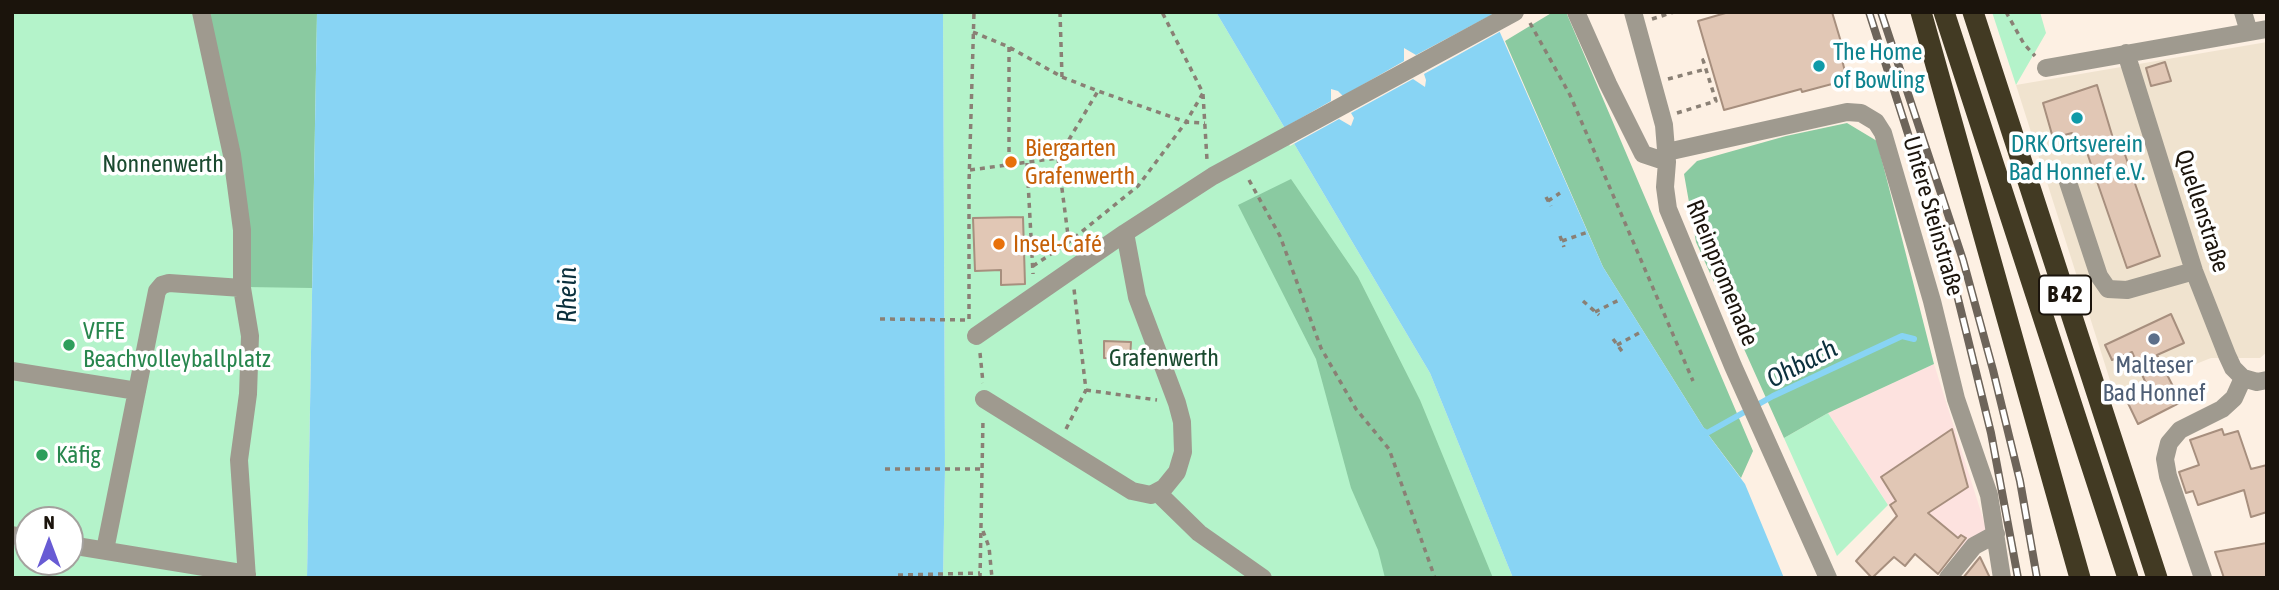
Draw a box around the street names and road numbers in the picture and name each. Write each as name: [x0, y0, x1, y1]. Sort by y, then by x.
street label: Untere Steinstraße: [1896, 133, 1970, 299]
street label: Quellenstraße: [2169, 146, 2235, 276]
street label: Rheinpromenade: [1680, 196, 1764, 350]
road number: B 42: [2039, 276, 2091, 314]

